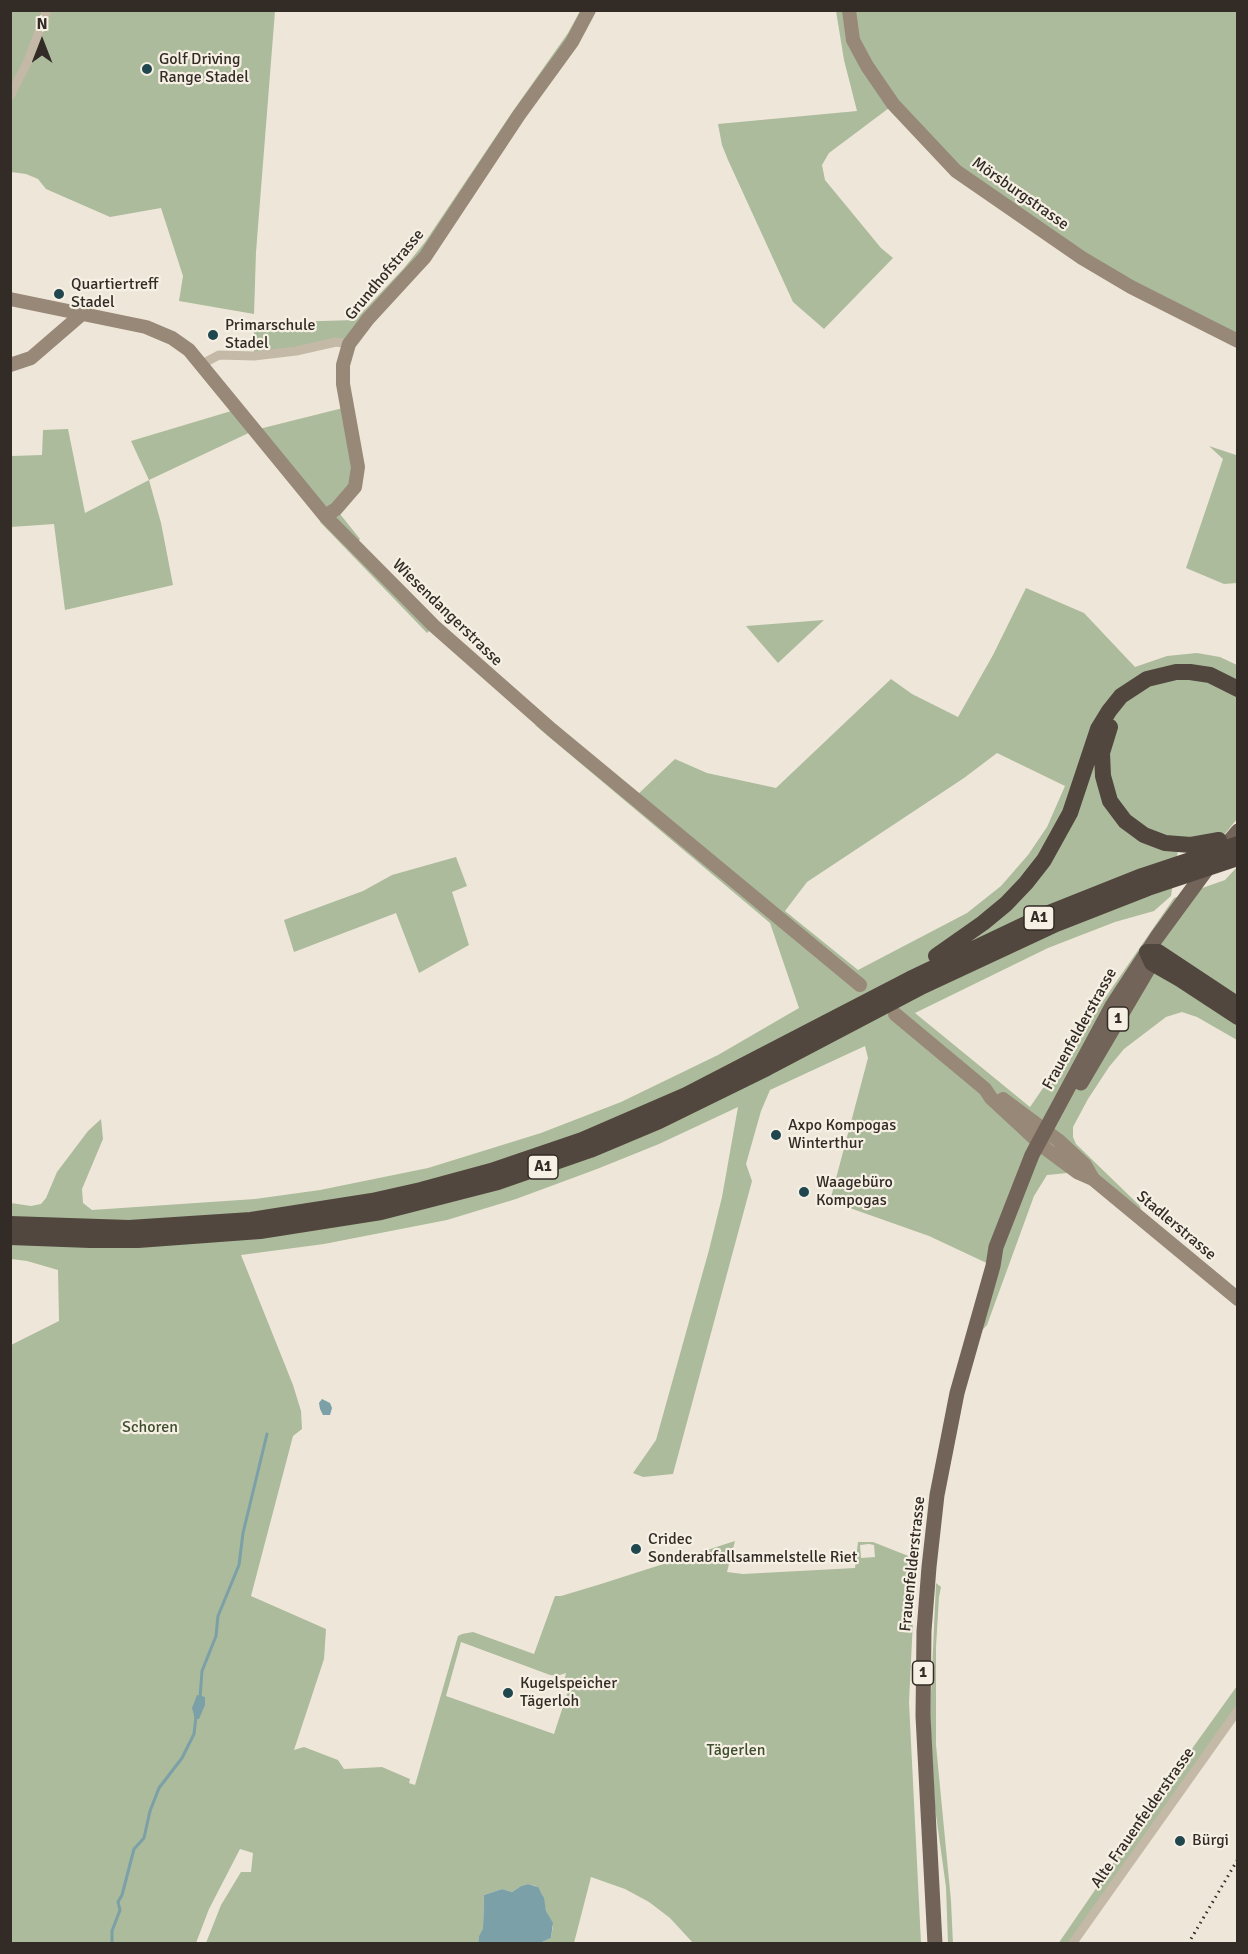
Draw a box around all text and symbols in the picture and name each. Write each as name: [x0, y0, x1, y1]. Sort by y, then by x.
north arrow: [12, 12, 72, 72]
text: N: [36, 14, 48, 34]
place label: Golf Driving Range Stadel: [159, 50, 249, 88]
marker: Golf Driving Range Stadel: [140, 62, 154, 76]
street label: Mörsburgstrasse: [968, 153, 1072, 235]
street label: Grundhofstrasse: [341, 226, 429, 324]
place label: Quartiertreff Stadel: [71, 275, 158, 313]
marker: Quartiertreff Stadel: [52, 287, 66, 301]
place label: Primarschule Stadel: [225, 316, 316, 354]
marker: Primarschule Stadel: [206, 328, 220, 342]
street label: Wiesendangerstrasse: [388, 555, 506, 671]
road number: A1: [1024, 906, 1054, 930]
street label: Frauenfelderstrasse: [1039, 965, 1121, 1093]
road number: 1: [1108, 1007, 1128, 1031]
place label: Axpo Kompogas Winterthur: [788, 1116, 896, 1154]
marker: Axpo Kompogas Winterthur: [769, 1128, 783, 1142]
road number: A1: [528, 1155, 558, 1179]
place label: Waagebüro Kompogas: [816, 1173, 893, 1211]
marker: Waagebüro Kompogas: [797, 1185, 811, 1199]
street label: Stadlerstrasse: [1132, 1187, 1220, 1265]
park label: Schoren: [122, 1418, 178, 1438]
street label: Frauenfelderstrasse: [896, 1495, 930, 1633]
place label: Cridec Sonderabfallsammelstelle Riet: [648, 1530, 857, 1568]
marker: Cridec Sonderabfallsammelstelle Riet: [629, 1542, 643, 1556]
road number: 1: [912, 1661, 934, 1685]
place label: Kugelspeicher Tägerloh: [520, 1674, 617, 1712]
marker: Kugelspeicher Tägerloh: [501, 1686, 515, 1700]
park label: Tägerlen: [707, 1741, 765, 1761]
street label: Alte Frauenfelderstrasse: [1087, 1744, 1199, 1892]
place label: Bürgi: [1192, 1831, 1229, 1851]
marker: Bürgi: [1173, 1834, 1187, 1848]

